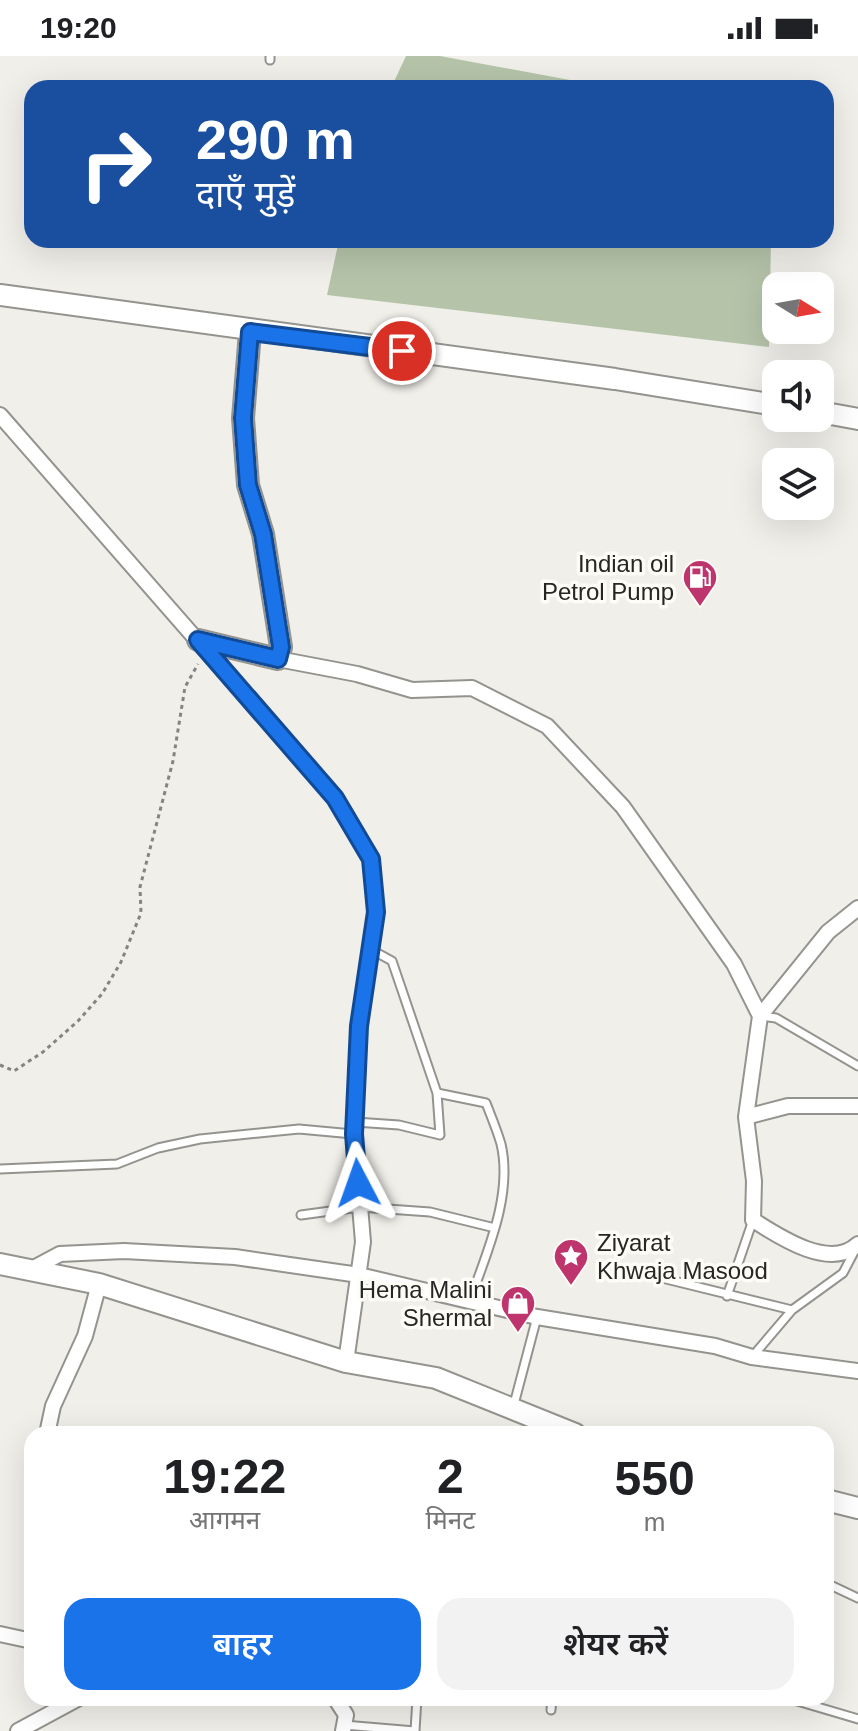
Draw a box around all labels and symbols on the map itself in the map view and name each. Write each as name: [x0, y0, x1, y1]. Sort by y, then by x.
north arrow: [762, 272, 834, 344]
pin: [368, 317, 436, 385]
place label: Indian oil Petrol Pump: [542, 550, 674, 605]
fuel station icon: Indian oil Petrol Pump: [681, 558, 719, 608]
position arrow: [316, 1141, 400, 1225]
place label: Ziyarat Khwaja Masood: [597, 1229, 768, 1284]
place icon: Ziyarat Khwaja Masood: [552, 1237, 590, 1287]
place label: Hema Malini Shermal: [359, 1276, 492, 1331]
shop icon: Hema Malini Shermal: [499, 1284, 537, 1334]

